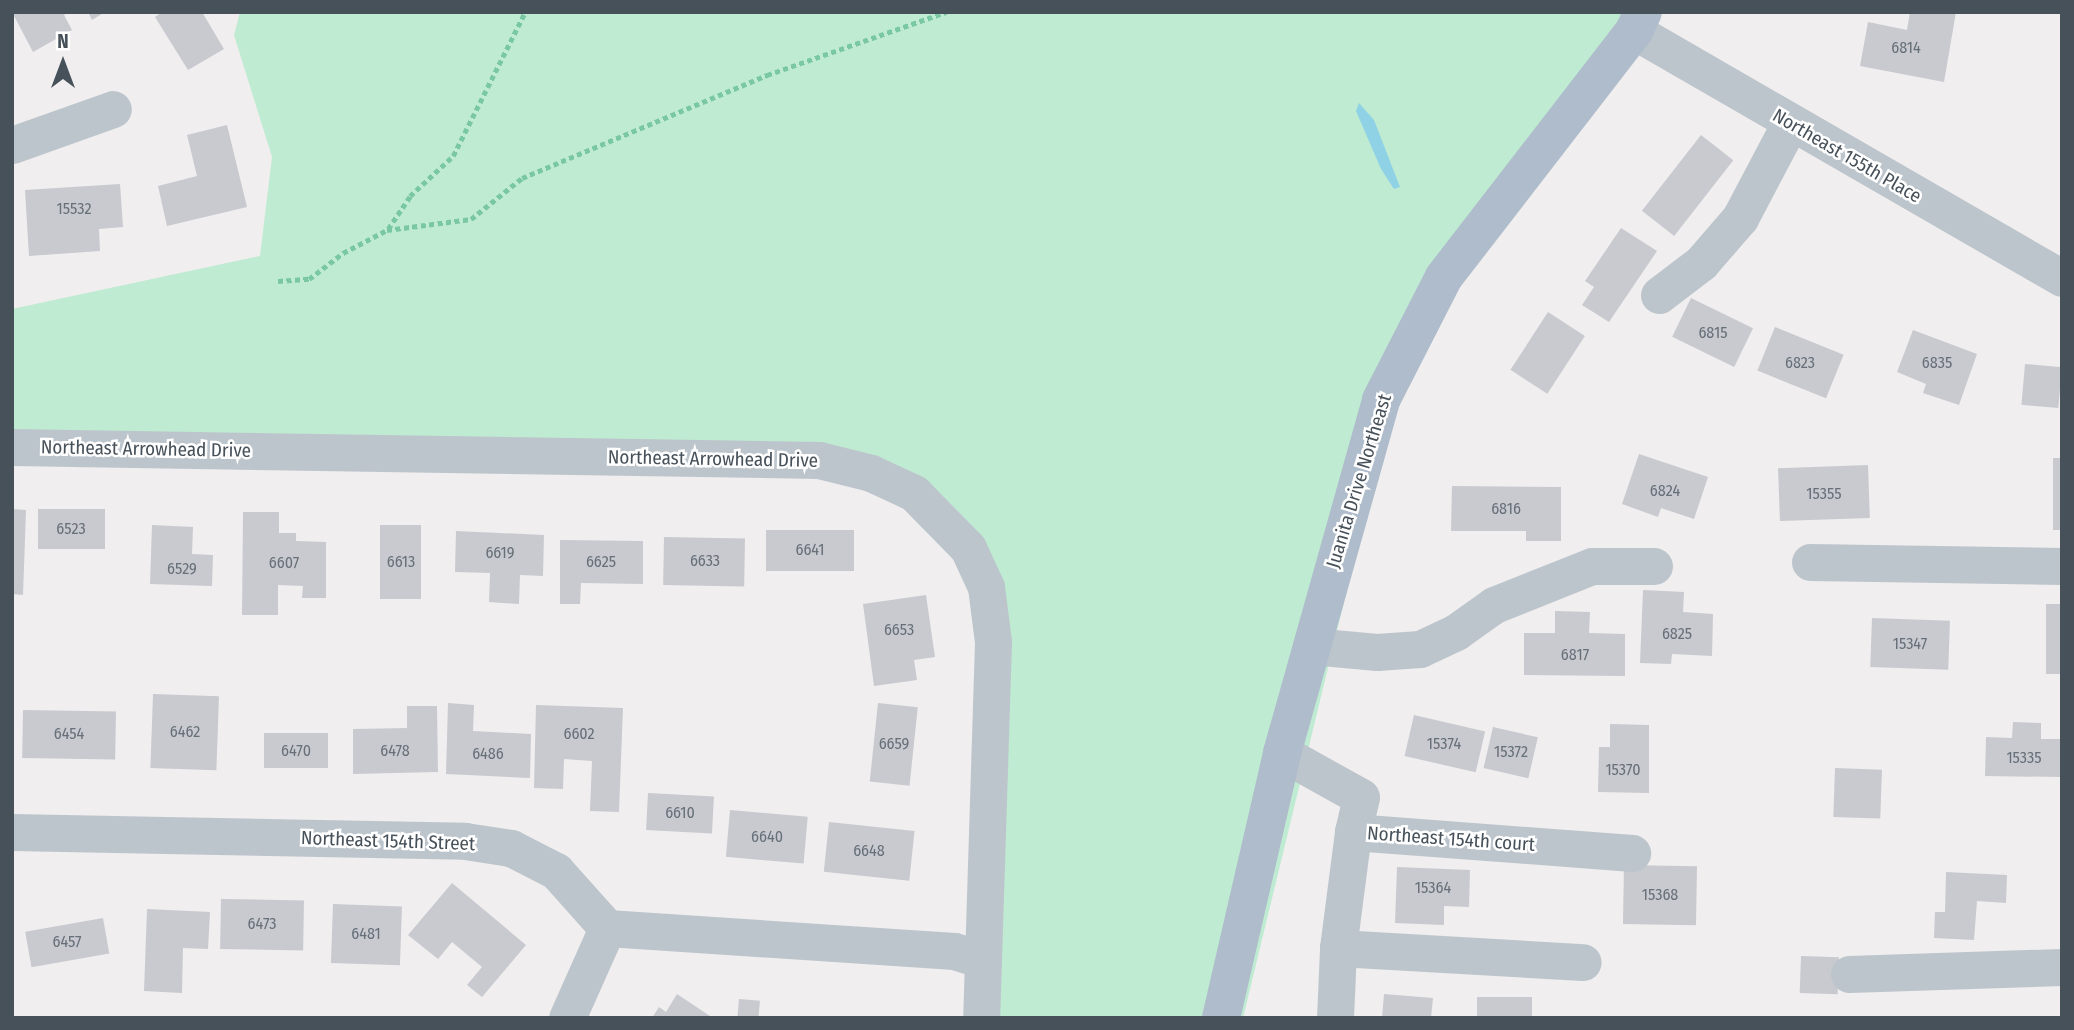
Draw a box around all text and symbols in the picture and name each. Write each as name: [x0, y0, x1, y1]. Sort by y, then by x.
north arrow: [28, 28, 98, 98]
text: N: [57, 30, 69, 53]
house number: 6814: [1891, 38, 1921, 58]
street label: Northeast 155th Place: [1769, 104, 1925, 208]
house number: 15532: [57, 199, 91, 219]
house number: 6815: [1698, 323, 1728, 343]
house number: 6823: [1785, 353, 1815, 373]
house number: 6835: [1922, 353, 1952, 373]
street label: Juanita Drive Northeast: [1322, 391, 1396, 571]
street label: Northeast Arrowhead Drive: [41, 436, 251, 462]
street label: Northeast Arrowhead Drive: [608, 446, 818, 472]
house number: 6824: [1650, 481, 1680, 501]
house number: 15355: [1806, 484, 1842, 504]
house number: 6816: [1491, 499, 1521, 519]
house number: 6523: [56, 519, 86, 539]
house number: 6641: [796, 540, 824, 560]
house number: 6619: [485, 543, 515, 563]
house number: 6633: [690, 551, 720, 571]
house number: 6613: [387, 552, 415, 572]
house number: 6625: [586, 552, 616, 572]
house number: 6607: [269, 553, 299, 573]
house number: 6529: [167, 559, 197, 579]
house number: 6653: [884, 620, 914, 640]
house number: 6825: [1662, 624, 1692, 644]
house number: 15347: [1893, 634, 1927, 654]
house number: 6817: [1561, 645, 1589, 665]
house number: 6462: [170, 722, 200, 742]
house number: 6454: [54, 724, 84, 744]
house number: 6602: [563, 724, 595, 744]
house number: 6659: [879, 734, 909, 754]
house number: 15374: [1427, 734, 1461, 754]
house number: 6470: [281, 741, 311, 761]
house number: 6478: [380, 741, 410, 761]
house number: 15372: [1494, 742, 1528, 762]
house number: 6486: [472, 744, 504, 764]
house number: 15335: [2006, 748, 2042, 768]
house number: 15370: [1605, 760, 1641, 780]
house number: 6610: [665, 803, 695, 823]
street label: Northeast 154th court: [1366, 822, 1536, 856]
street label: Northeast 154th Street: [301, 827, 475, 855]
house number: 6640: [751, 827, 783, 847]
house number: 6648: [853, 841, 885, 861]
house number: 15364: [1415, 878, 1451, 898]
house number: 15368: [1642, 885, 1678, 905]
house number: 6473: [248, 914, 276, 934]
house number: 6481: [351, 924, 381, 944]
house number: 6457: [52, 932, 82, 952]

